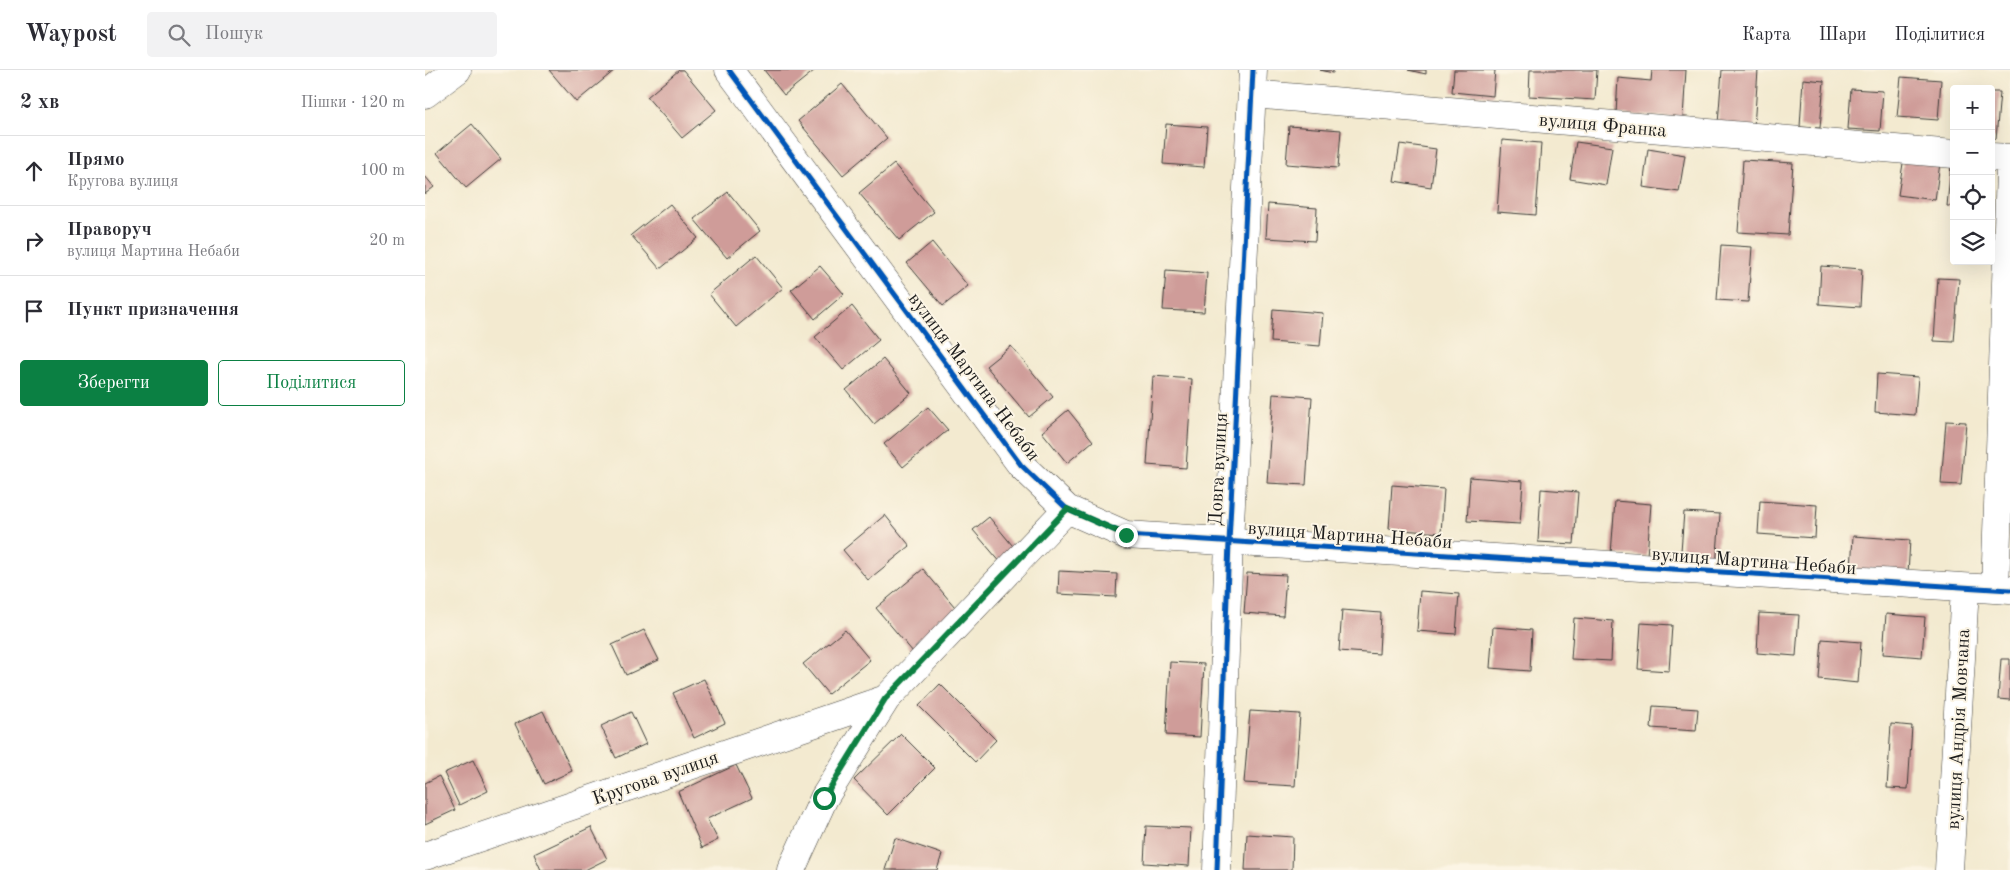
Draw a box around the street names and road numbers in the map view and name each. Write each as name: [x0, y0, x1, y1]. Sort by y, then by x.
street label: вулиця Франка: [1538, 111, 1668, 142]
street label: вулиця Мартина Небаби: [904, 290, 1042, 465]
street label: Довга вулиця: [1207, 412, 1232, 526]
street label: вулиця Мартина Небаби: [1247, 520, 1453, 553]
street label: вулиця Мартина Небаби: [1651, 546, 1857, 579]
street label: вулиця Андрія Мовчана: [1945, 628, 1974, 830]
street label: Кругова вулиця: [590, 749, 721, 810]

